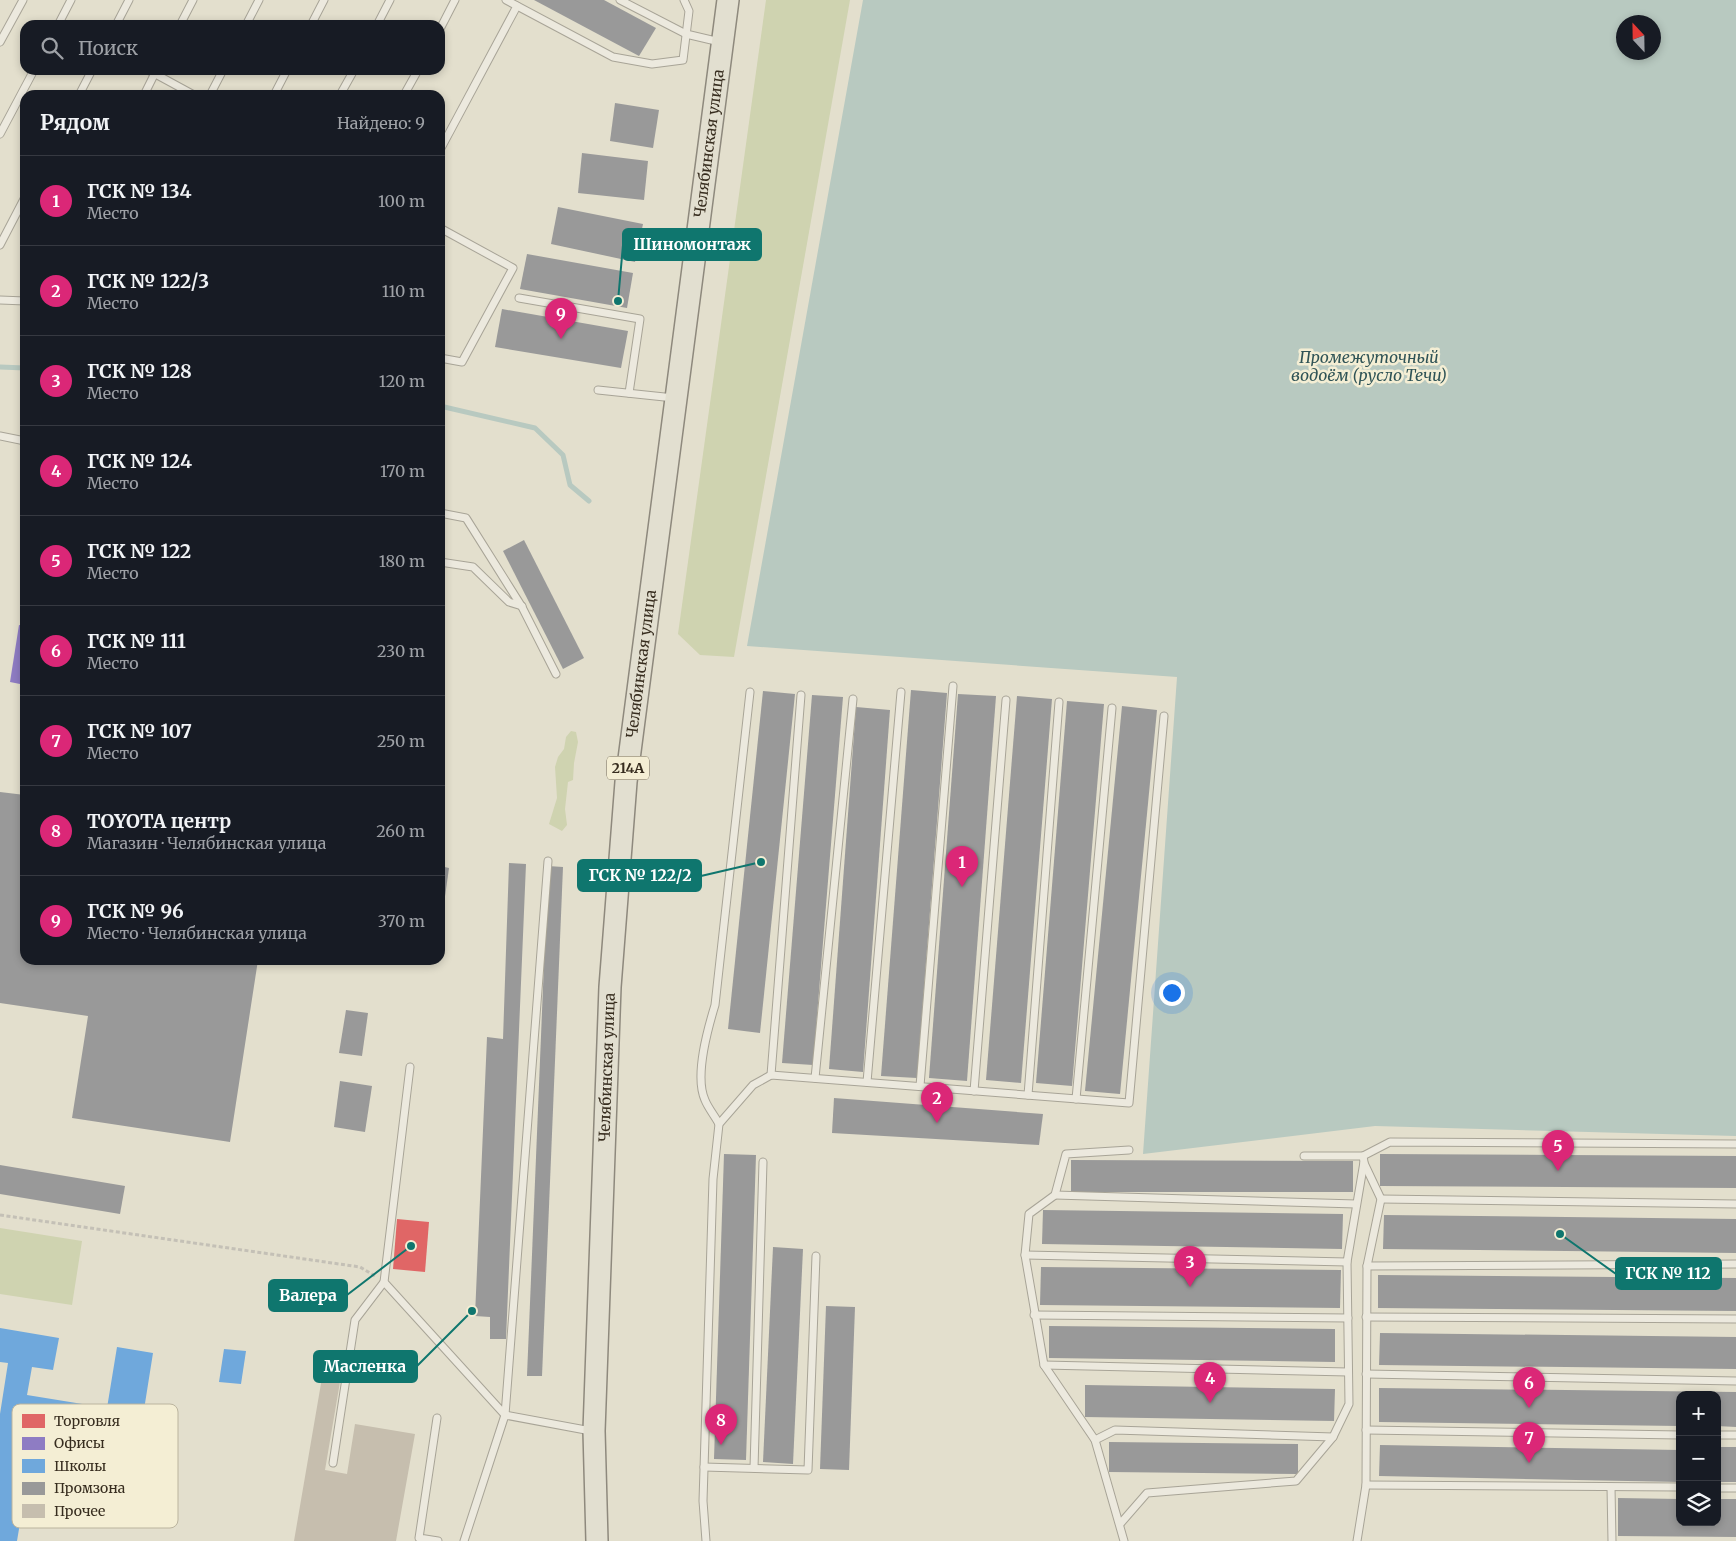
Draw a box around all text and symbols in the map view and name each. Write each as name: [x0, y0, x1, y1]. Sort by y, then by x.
north arrow: [1616, 15, 1661, 60]
search box: [20, 20, 445, 75]
icon: search: [38, 34, 66, 62]
text: Поиск: [78, 36, 138, 60]
street label: Челябинская улица: [690, 68, 728, 219]
text: Рядом: [40, 109, 110, 136]
text: Найдено: 9: [337, 113, 425, 133]
text: ГСК № 134: [87, 179, 192, 203]
text: 1: [52, 191, 60, 211]
text: 100 m: [378, 191, 425, 211]
text: Место: [87, 203, 138, 223]
callout: Шиномонтаж: [623, 229, 761, 260]
text: Шиномонтаж: [633, 234, 751, 254]
text: ГСК № 122/3: [87, 269, 209, 293]
text: 2: [51, 281, 61, 301]
text: 110 m: [382, 281, 425, 301]
text: Место: [87, 293, 138, 313]
pin: 9: [545, 298, 577, 339]
water label: Промежуточный водоём (русло Течи): [1291, 347, 1447, 385]
text: ГСК № 128: [87, 359, 192, 383]
text: 3: [51, 371, 61, 391]
text: 120 m: [379, 371, 425, 391]
text: Место: [87, 383, 138, 403]
text: ГСК № 124: [87, 449, 192, 473]
text: 4: [51, 461, 61, 481]
text: 170 m: [380, 461, 425, 481]
text: Место: [87, 473, 138, 493]
text: ГСК № 122: [87, 539, 191, 563]
text: 5: [51, 551, 61, 571]
text: 180 m: [379, 551, 425, 571]
text: Место: [87, 563, 138, 583]
street label: Челябинская улица: [622, 589, 660, 739]
text: ГСК № 111: [87, 629, 186, 653]
text: 6: [51, 641, 61, 661]
text: 230 m: [377, 641, 425, 661]
text: Место: [87, 653, 138, 673]
text: ГСК № 107: [87, 719, 192, 743]
text: 7: [51, 731, 61, 751]
text: 250 m: [377, 731, 425, 751]
text: Место: [87, 743, 138, 763]
road number: 214А: [607, 756, 649, 780]
text: TOYOTA центр: [87, 809, 231, 833]
text: 8: [51, 821, 61, 841]
text: 260 m: [376, 821, 425, 841]
text: Магазин · Челябинская улица: [87, 833, 326, 853]
pin: 1: [946, 846, 978, 887]
callout: ГСК № 122/2: [578, 860, 701, 891]
text: ГСК № 122/2: [588, 865, 692, 885]
text: ГСК № 96: [87, 899, 184, 923]
text: 9: [51, 911, 61, 931]
text: 370 m: [378, 911, 425, 931]
text: Место · Челябинская улица: [87, 923, 307, 943]
your location: [1159, 980, 1185, 1006]
street label: Челябинская улица: [594, 992, 619, 1142]
pin: 2: [921, 1082, 953, 1123]
pin: 5: [1542, 1130, 1574, 1171]
pin: 3: [1174, 1246, 1206, 1287]
callout: ГСК № 112: [1616, 1258, 1721, 1289]
text: ГСК № 112: [1625, 1263, 1711, 1283]
callout: Валера: [269, 1280, 347, 1311]
text: Валера: [279, 1285, 337, 1305]
callout: Масленка: [314, 1351, 417, 1382]
text: Масленка: [324, 1356, 406, 1376]
pin: 4: [1194, 1362, 1226, 1403]
pin: 6: [1513, 1367, 1545, 1408]
map controls: [1676, 1391, 1721, 1526]
button: +: [1676, 1391, 1721, 1436]
legend: [12, 1404, 178, 1528]
pin: 8: [705, 1404, 737, 1445]
text: Торговля: [54, 1412, 120, 1430]
pin: 7: [1513, 1422, 1545, 1463]
text: Офисы: [54, 1434, 105, 1452]
button: −: [1676, 1436, 1721, 1481]
text: Школы: [54, 1457, 106, 1475]
text: Промзона: [54, 1479, 126, 1497]
button: layers: [1676, 1481, 1721, 1526]
text: Прочее: [54, 1502, 105, 1520]

